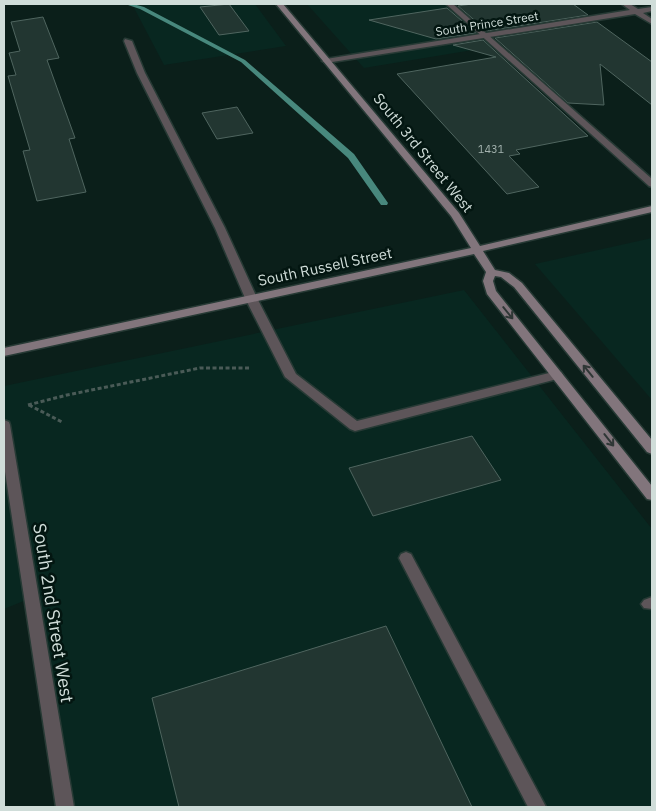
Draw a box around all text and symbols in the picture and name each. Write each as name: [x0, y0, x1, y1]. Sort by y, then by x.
street label: South Prince Street: [434, 8, 539, 39]
street label: South 3rd Street West: [369, 89, 477, 216]
house number: 1431: [478, 142, 505, 156]
street label: South Russell Street: [256, 243, 394, 290]
one-way arrow: [502, 307, 513, 320]
one-way arrow: [583, 365, 594, 378]
one-way arrow: [604, 434, 615, 447]
street label: South 2nd Street West: [28, 521, 79, 704]

